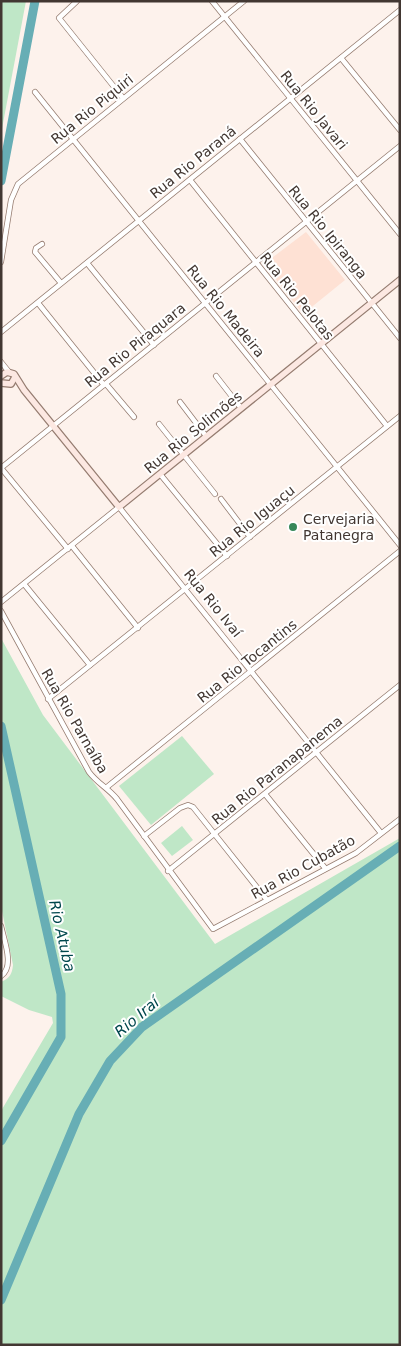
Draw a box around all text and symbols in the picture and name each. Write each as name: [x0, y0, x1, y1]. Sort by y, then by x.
street label: Rua Rio Javari: [277, 67, 351, 153]
street label: Rua Rio Piquiri: [48, 71, 136, 147]
street label: Rua Rio Paraná: [147, 122, 239, 202]
street label: Rua Rio Ipiranga: [286, 182, 370, 282]
street label: Rua Rio Pelotas: [257, 249, 337, 343]
street label: Rua Rio Madeira: [184, 262, 268, 360]
street label: Rua Rio Piraquara: [82, 300, 188, 390]
street label: Rua Rio Solimões: [141, 388, 245, 476]
street label: Rua Rio Iguaçu: [206, 482, 298, 560]
place label: Cervejaria Patanegra: [303, 511, 375, 543]
marker: Cervejaria Patanegra: [287, 521, 299, 533]
street label: Rua Rio Ivaí: [181, 566, 246, 641]
street label: Rua Rio Tocantins: [194, 616, 300, 706]
street label: Rua Rio Parnaíba: [38, 666, 112, 776]
street label: Rua Rio Paranapanema: [209, 712, 345, 828]
street label: Rua Rio Cubatão: [248, 832, 358, 902]
water label: Rio Atuba: [45, 898, 79, 974]
water label: Rio Iraí: [111, 992, 164, 1041]

